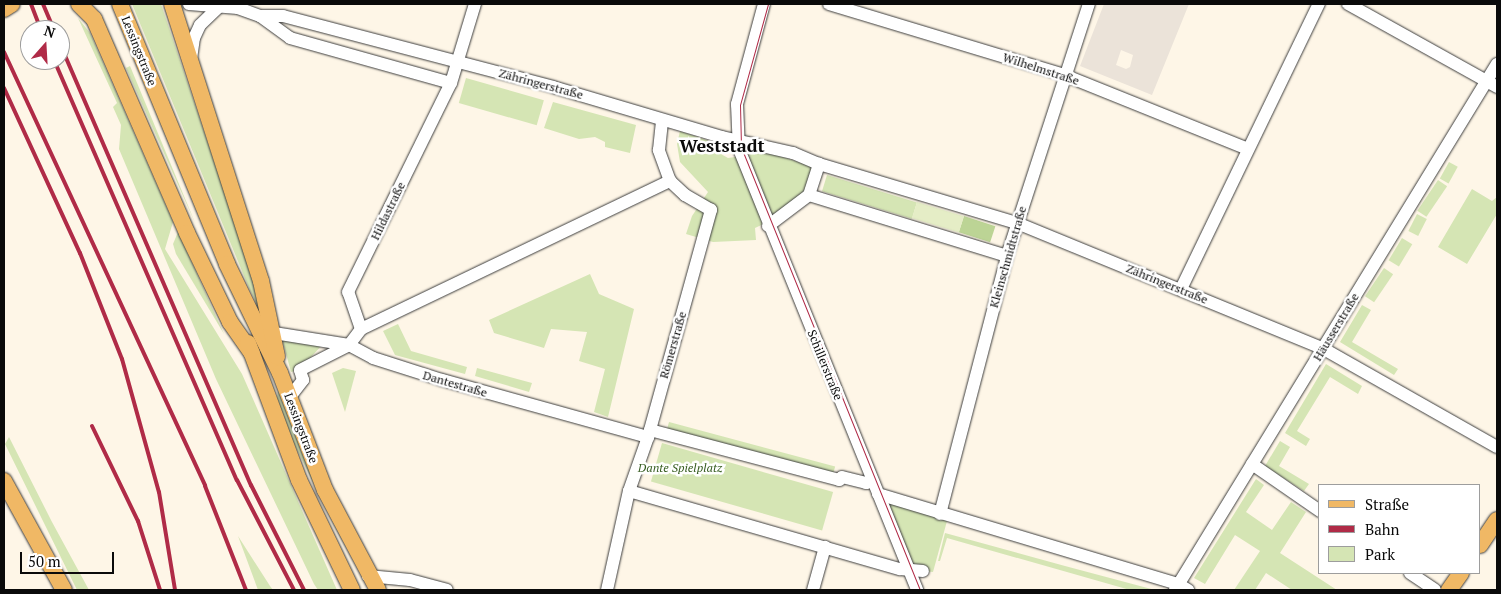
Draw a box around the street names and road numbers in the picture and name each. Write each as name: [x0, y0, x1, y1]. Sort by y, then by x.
street label: Lessingstraße: [118, 14, 160, 88]
street label: Wilhelmstraße: [1001, 50, 1081, 88]
street label: Zähringerstraße: [497, 66, 585, 102]
street label: Hildastraße: [368, 180, 408, 242]
street label: Kleinschmidtstraße: [987, 205, 1029, 309]
street label: Zähringerstraße: [1124, 261, 1210, 307]
street label: Häusserstraße: [1310, 290, 1362, 364]
street label: Römerstraße: [657, 310, 689, 380]
street label: Schillerstraße: [804, 328, 846, 402]
street label: Dantestraße: [421, 368, 489, 400]
street label: Lessingstraße: [281, 391, 321, 465]

